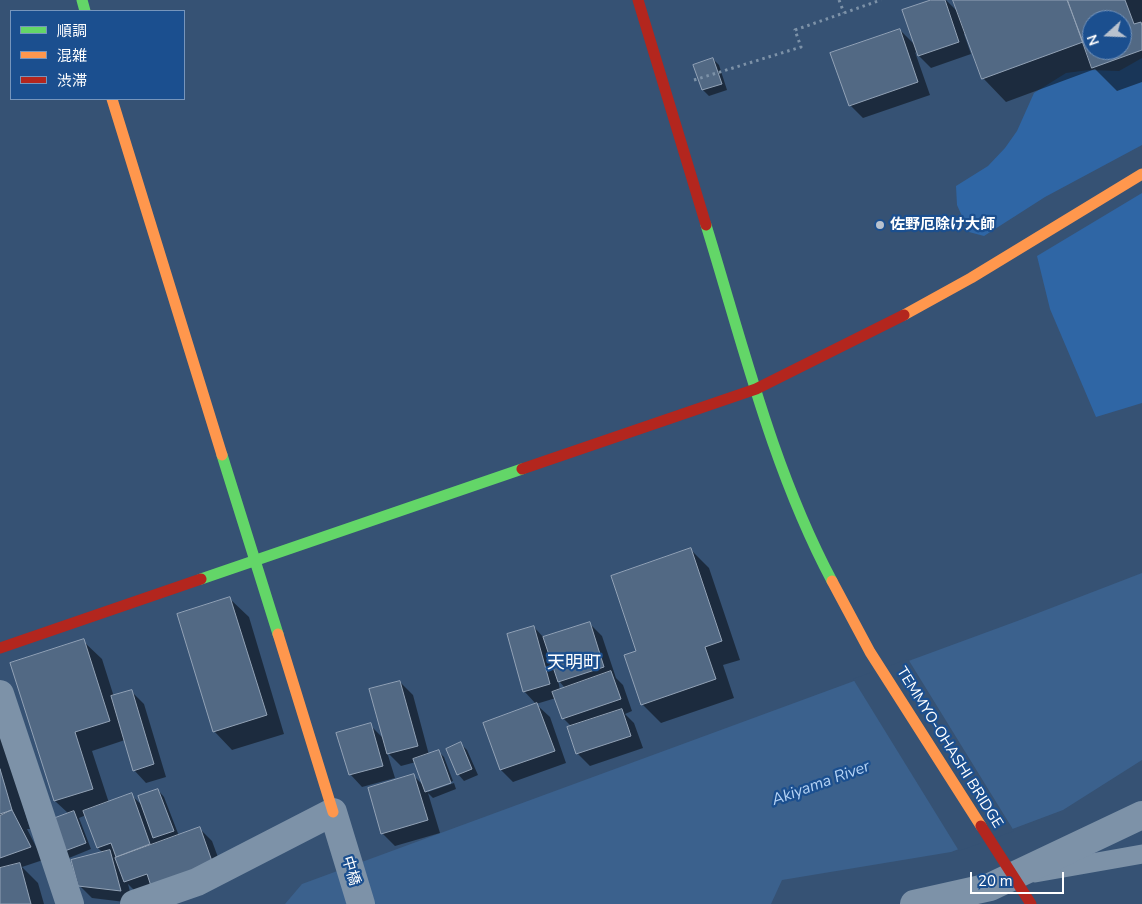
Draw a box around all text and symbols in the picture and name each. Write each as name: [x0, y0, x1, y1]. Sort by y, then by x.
legend: [10, 10, 185, 100]
north arrow: [1082, 10, 1132, 60]
text: 順調: [57, 21, 87, 41]
text: N: [1083, 32, 1104, 48]
text: 混雑: [57, 46, 87, 66]
text: 渋滞: [57, 71, 87, 91]
place label: 佐野厄除け大師: [890, 216, 995, 234]
marker: 佐野厄除け大師: [874, 219, 886, 231]
district label: 天明町: [547, 653, 601, 675]
street label: TEMMYO-OHASHI BRIDGE: [892, 664, 1006, 832]
water label: Akiyama River: [769, 757, 873, 811]
street label: 中橋: [337, 854, 363, 888]
scale bar: [972, 862, 1066, 894]
text: 20 m: [978, 871, 1013, 891]

